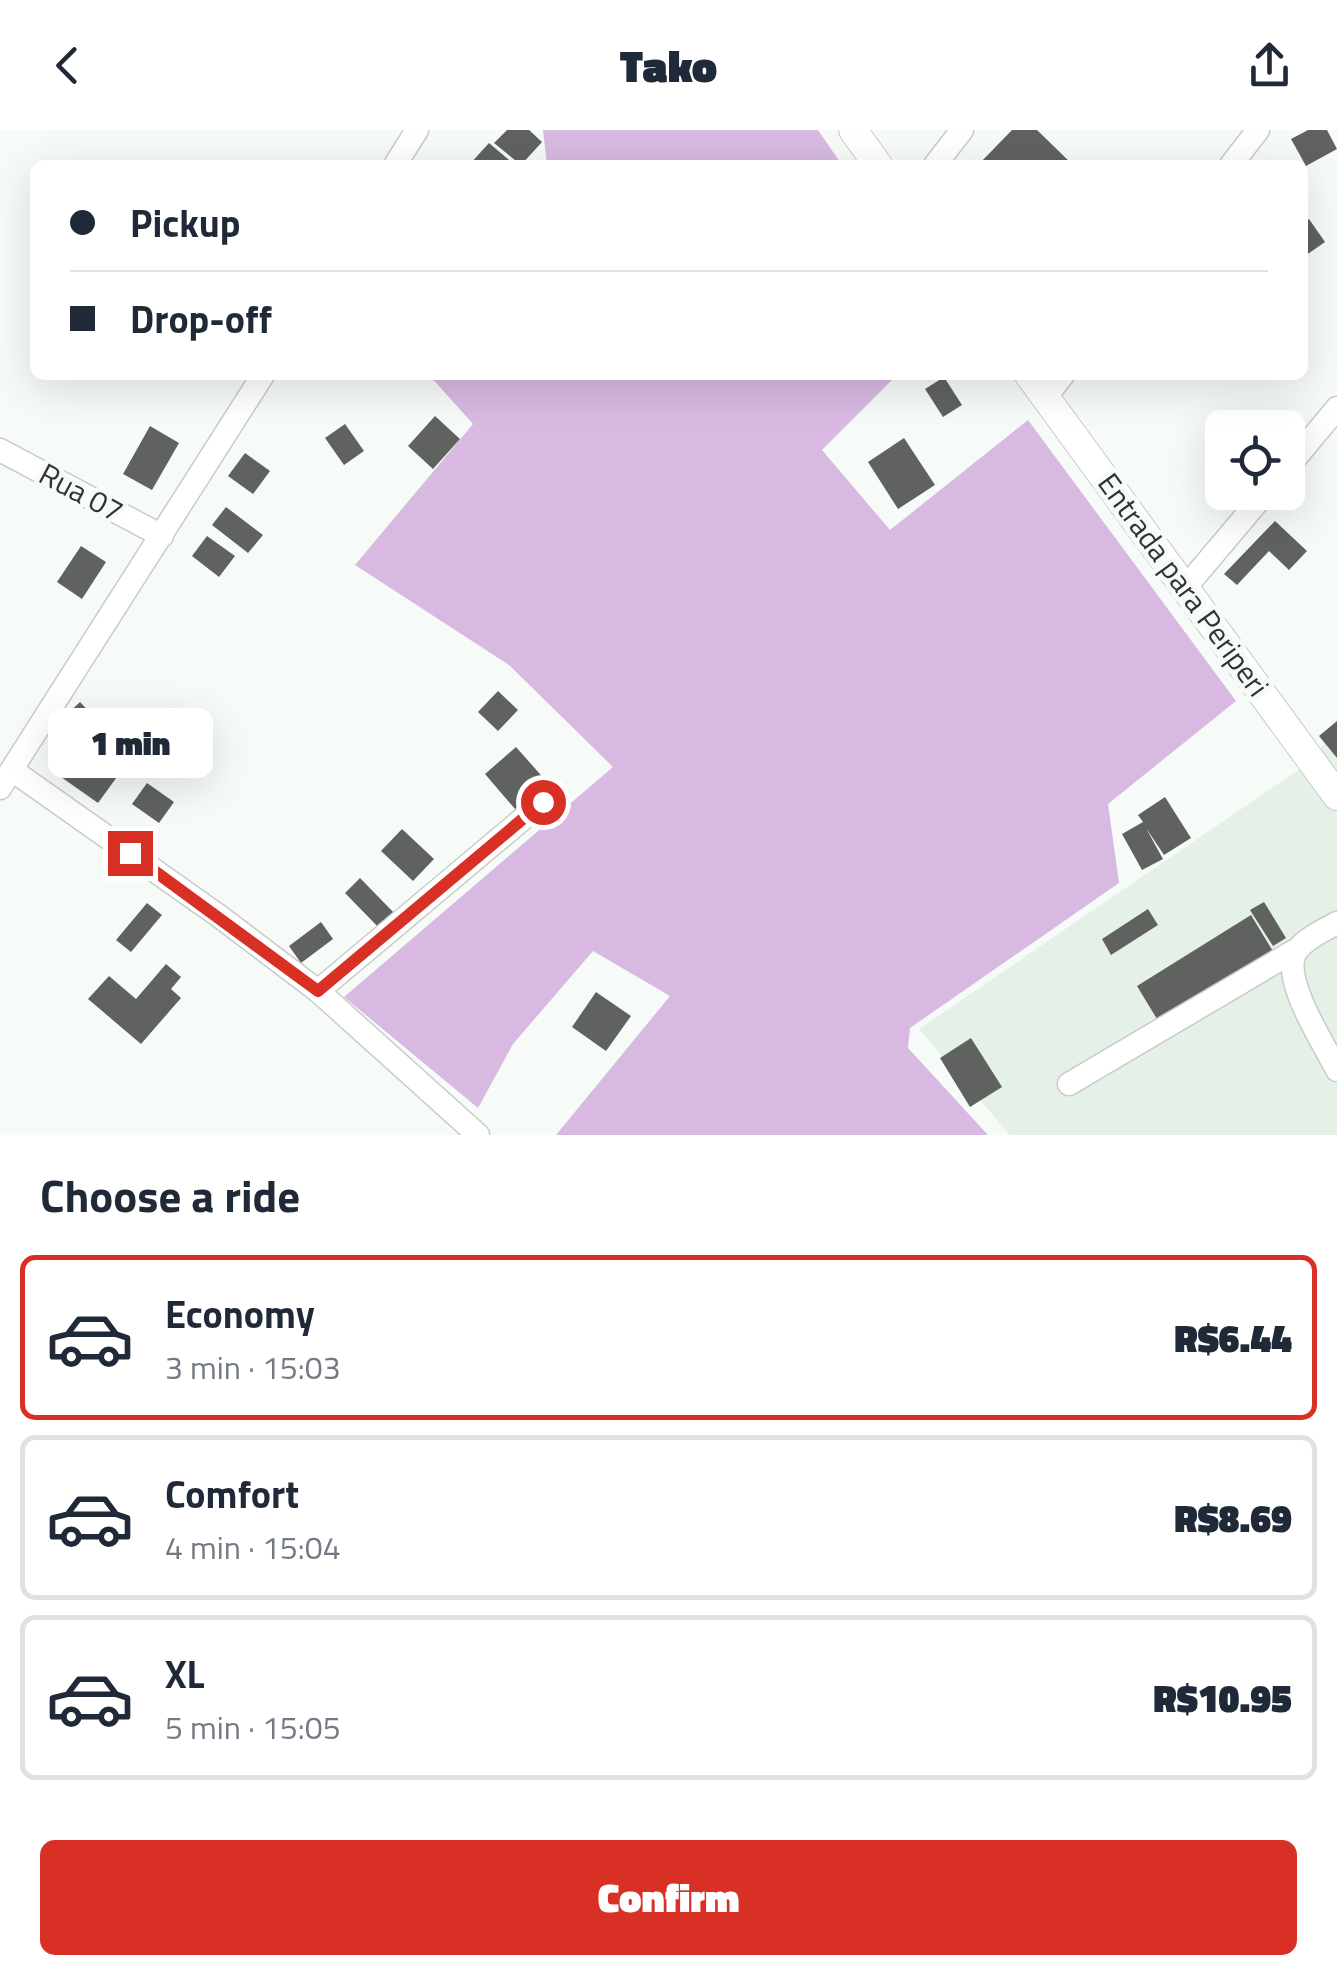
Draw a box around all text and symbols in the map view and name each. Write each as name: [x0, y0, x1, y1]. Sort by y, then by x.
text: Tako: [620, 31, 717, 99]
icon: back: [40, 38, 95, 93]
icon: share: [1242, 38, 1297, 93]
text: Pickup: [130, 194, 240, 252]
text: Drop-off: [130, 290, 272, 348]
map controls: [1205, 410, 1305, 510]
button: locate: [1205, 410, 1305, 510]
street label: Rua 07: [31, 451, 132, 533]
street label: Entrada para Periperi: [1087, 463, 1281, 706]
callout: 1 min: [48, 708, 212, 778]
text: 1 min: [91, 719, 170, 767]
route start: [521, 780, 566, 825]
route end: [108, 831, 153, 876]
text: Choose a ride: [40, 1161, 300, 1229]
text: Economy: [165, 1285, 315, 1343]
icon: car: [45, 1293, 135, 1383]
text: R$6.44: [1174, 1309, 1292, 1367]
text: 3 min · 15:03: [165, 1343, 341, 1391]
text: Comfort: [165, 1465, 299, 1523]
icon: car: [45, 1473, 135, 1563]
text: R$8.69: [1174, 1489, 1292, 1547]
text: 4 min · 15:04: [165, 1523, 341, 1571]
text: XL: [165, 1645, 205, 1703]
icon: car: [45, 1653, 135, 1743]
text: R$10.95: [1153, 1669, 1292, 1727]
text: 5 min · 15:05: [165, 1703, 341, 1751]
button: Confirm: [40, 1840, 1297, 1955]

